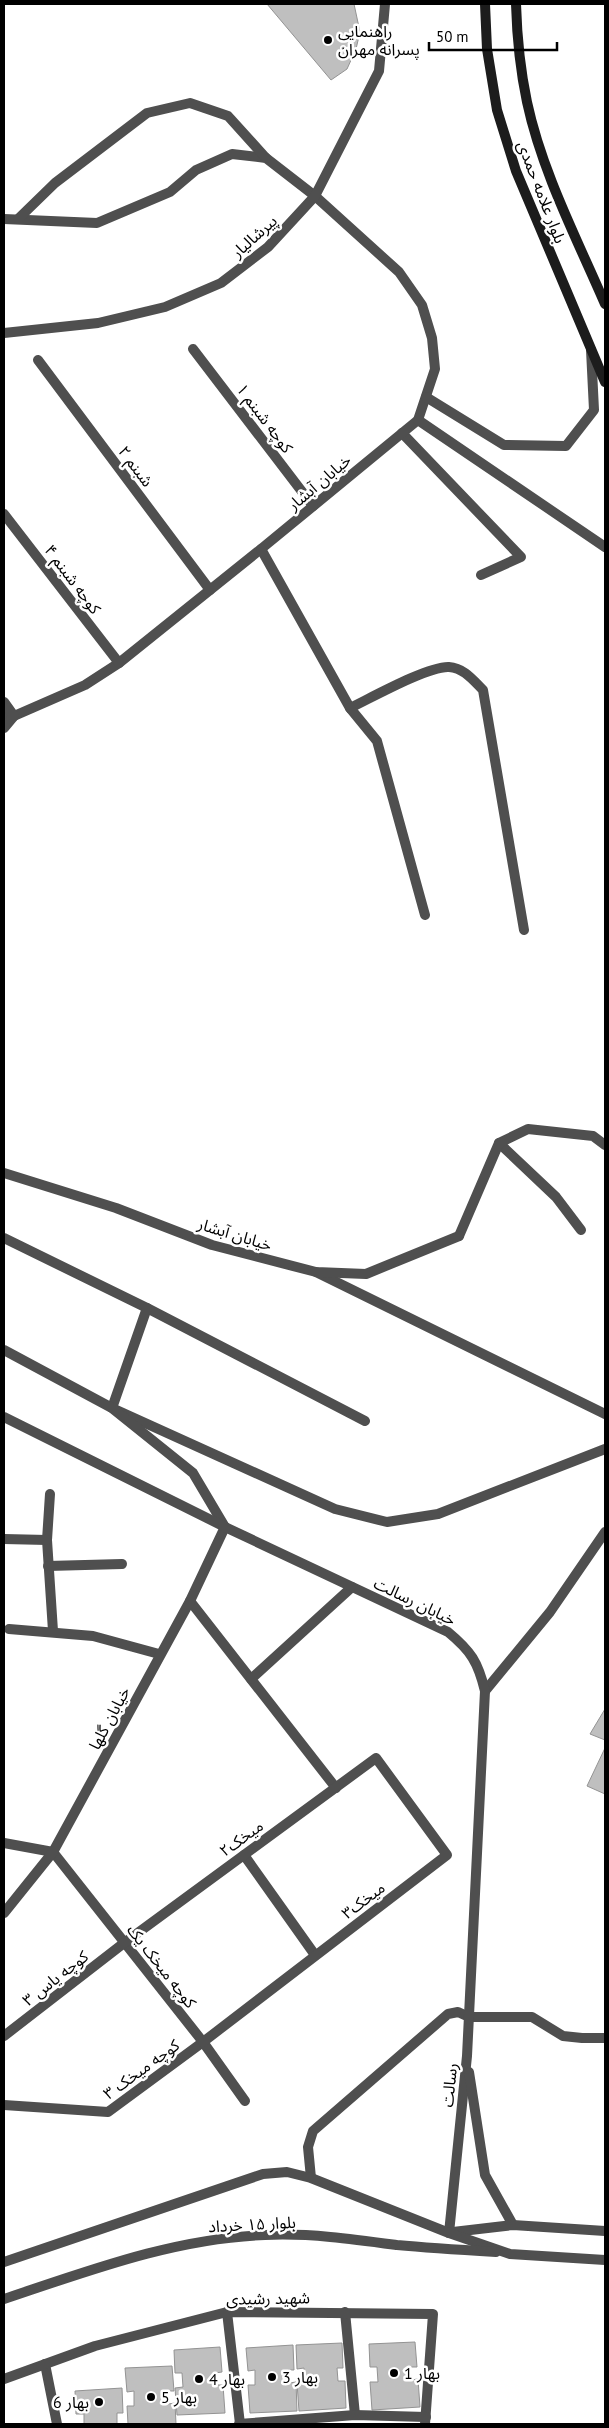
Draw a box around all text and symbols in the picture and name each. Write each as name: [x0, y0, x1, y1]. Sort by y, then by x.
scale bar: [429, 20, 556, 52]
place label: راهنمایی پسرانه مهران: [338, 21, 420, 60]
text: 50 m: [436, 27, 469, 46]
marker: راهنمایی پسرانه مهران: [322, 34, 334, 46]
street label: بلوار علامه حمدی: [513, 138, 571, 246]
street label: پیرشالیار: [226, 210, 282, 263]
street label: کوچه شبنم ۱: [230, 379, 298, 459]
street label: شبنم ۲: [112, 442, 158, 492]
street label: خیابان آبشار: [283, 450, 355, 515]
street label: کوچه شبنم ۴: [38, 540, 106, 620]
street label: خیابان آبشار: [195, 1213, 274, 1255]
street label: خیابان رسالت: [371, 1573, 459, 1629]
street label: خیابان گلها: [84, 1683, 134, 1753]
street label: میخک۲: [215, 1815, 267, 1861]
street label: میخک۳: [337, 1877, 389, 1923]
street label: کوچه میخک یک: [122, 1920, 201, 2013]
street label: کوچه یاس ۳: [18, 1946, 93, 2011]
street label: کوچه میخک ۳: [99, 2034, 184, 2104]
street label: رسالت: [437, 2062, 461, 2108]
street label: بلوار ۱۵ خرداد: [208, 2212, 296, 2236]
street label: شهید رشیدی: [226, 2287, 310, 2309]
place label: بهار 1: [404, 2363, 440, 2383]
place label: بهار 3: [282, 2367, 318, 2387]
marker: بهار 1: [388, 2367, 400, 2379]
place label: بهار 4: [209, 2369, 245, 2389]
marker: بهار 3: [266, 2371, 278, 2383]
marker: بهار 4: [193, 2373, 205, 2385]
place label: بهار 5: [161, 2387, 197, 2407]
marker: بهار 5: [145, 2391, 157, 2403]
place label: بهار 6: [53, 2392, 89, 2412]
marker: بهار 6: [93, 2396, 105, 2408]

